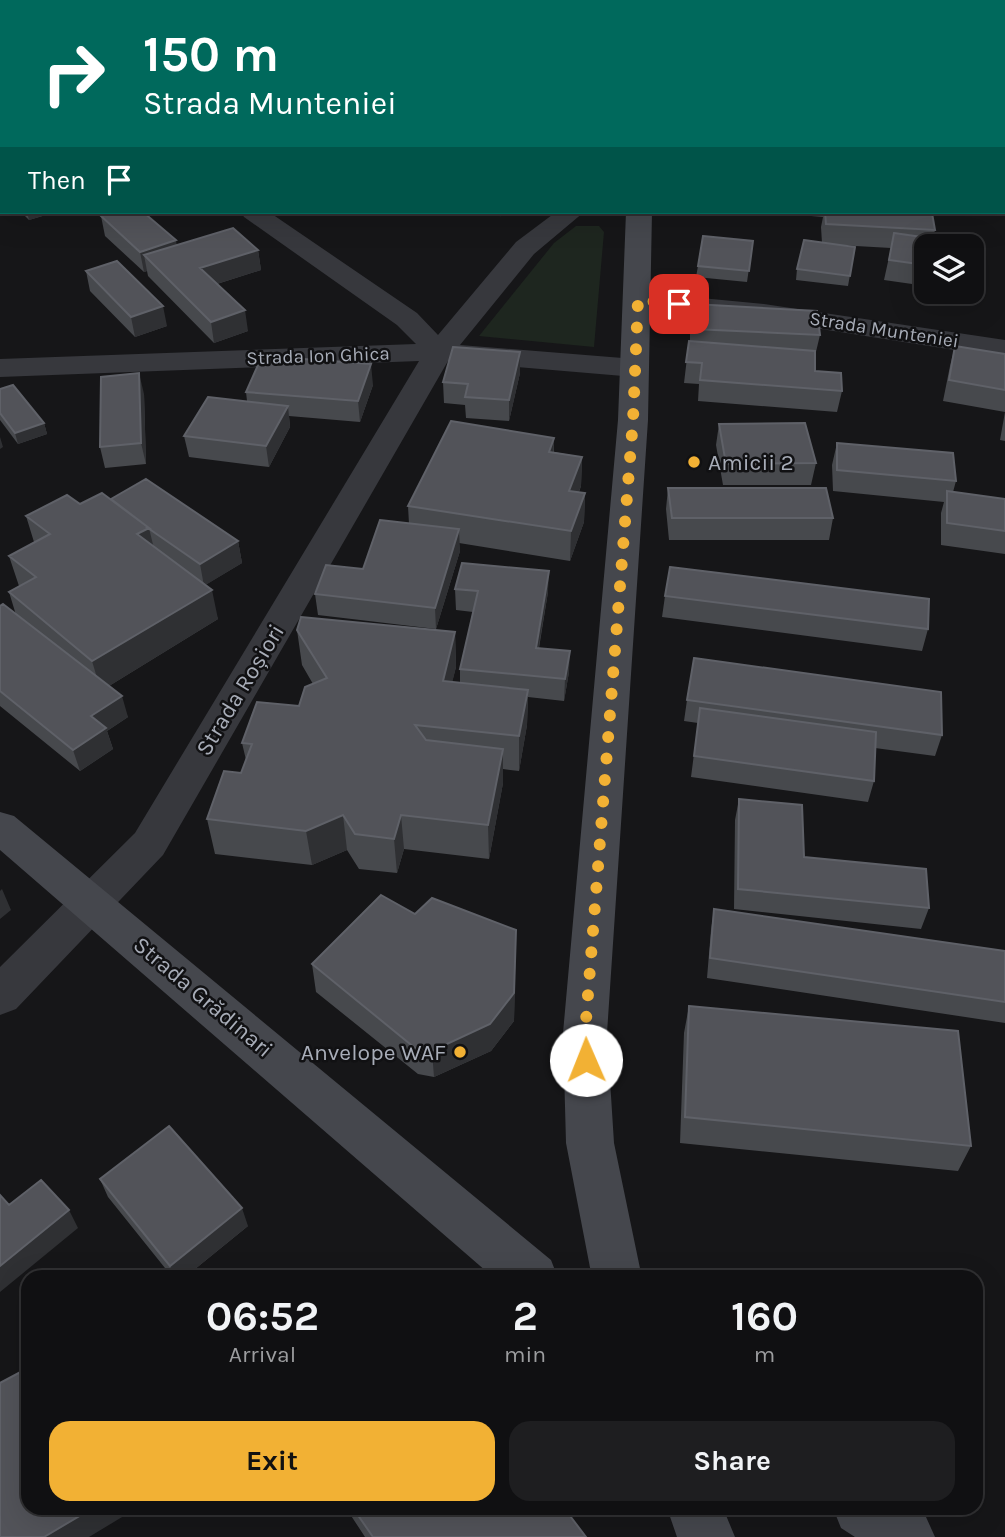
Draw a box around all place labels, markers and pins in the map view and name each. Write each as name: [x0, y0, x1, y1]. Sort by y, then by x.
pin: [649, 274, 709, 334]
place label: Amicii 2: [708, 449, 794, 476]
marker: Amicii 2: [686, 454, 702, 470]
place label: Anvelope WAF: [301, 1039, 446, 1066]
marker: Anvelope WAF: [452, 1044, 468, 1060]

